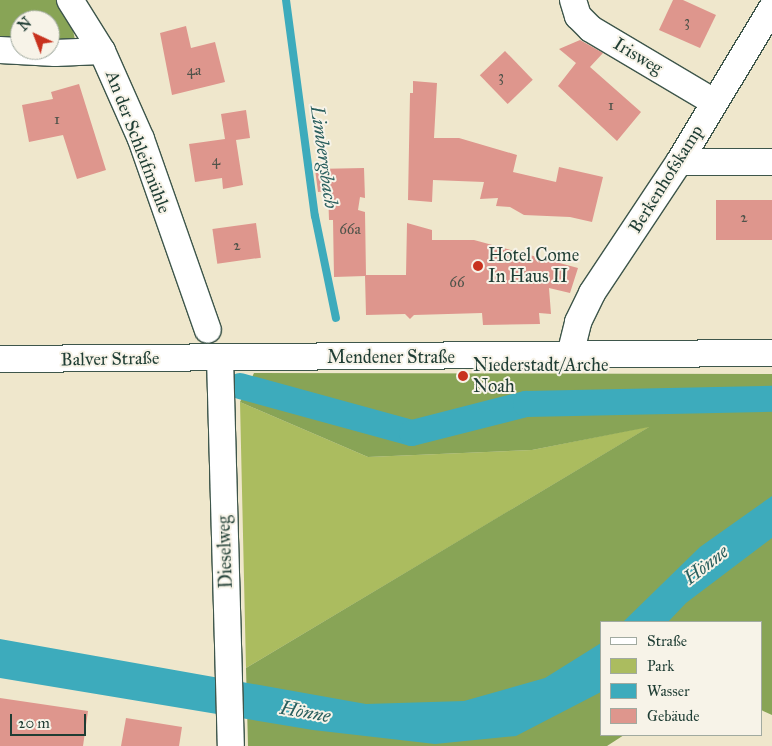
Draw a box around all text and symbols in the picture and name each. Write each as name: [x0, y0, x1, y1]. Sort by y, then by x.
north arrow: [10, 10, 60, 60]
house number: 3: [684, 13, 690, 31]
text: N: [15, 14, 35, 35]
street label: Irisweg: [610, 33, 666, 79]
house number: 4a: [187, 62, 201, 80]
street label: An der Schleifmühle: [101, 68, 175, 216]
house number: 3: [498, 68, 504, 86]
house number: 1: [608, 97, 614, 115]
water label: Limbergsbach: [305, 104, 343, 210]
house number: 1: [54, 111, 60, 129]
street label: Berkenhofskamp: [624, 121, 708, 237]
house number: 4: [212, 152, 220, 170]
house number: 2: [740, 209, 748, 227]
house number: 66a: [339, 221, 361, 239]
house number: 2: [233, 237, 241, 255]
place label: Hotel Come In Haus II: [488, 245, 579, 288]
marker: Hotel Come In Haus II: [472, 260, 484, 272]
house number: 66: [449, 274, 465, 292]
street label: Mendener Straße: [327, 346, 455, 368]
street label: Balver Straße: [61, 347, 159, 371]
place label: Niederstadt/Arche Noah: [473, 355, 608, 398]
marker: Niederstadt/Arche Noah: [457, 370, 469, 382]
street label: Dieselweg: [213, 515, 237, 589]
water label: Hönne: [679, 540, 733, 590]
legend: [600, 621, 762, 736]
text: Straße: [647, 632, 687, 650]
text: Park: [647, 657, 674, 675]
text: Wasser: [647, 682, 690, 700]
water label: Hönne: [278, 696, 332, 728]
scale bar: [12, 704, 89, 736]
text: Gebäude: [647, 707, 700, 725]
text: 20 m: [18, 714, 50, 732]

